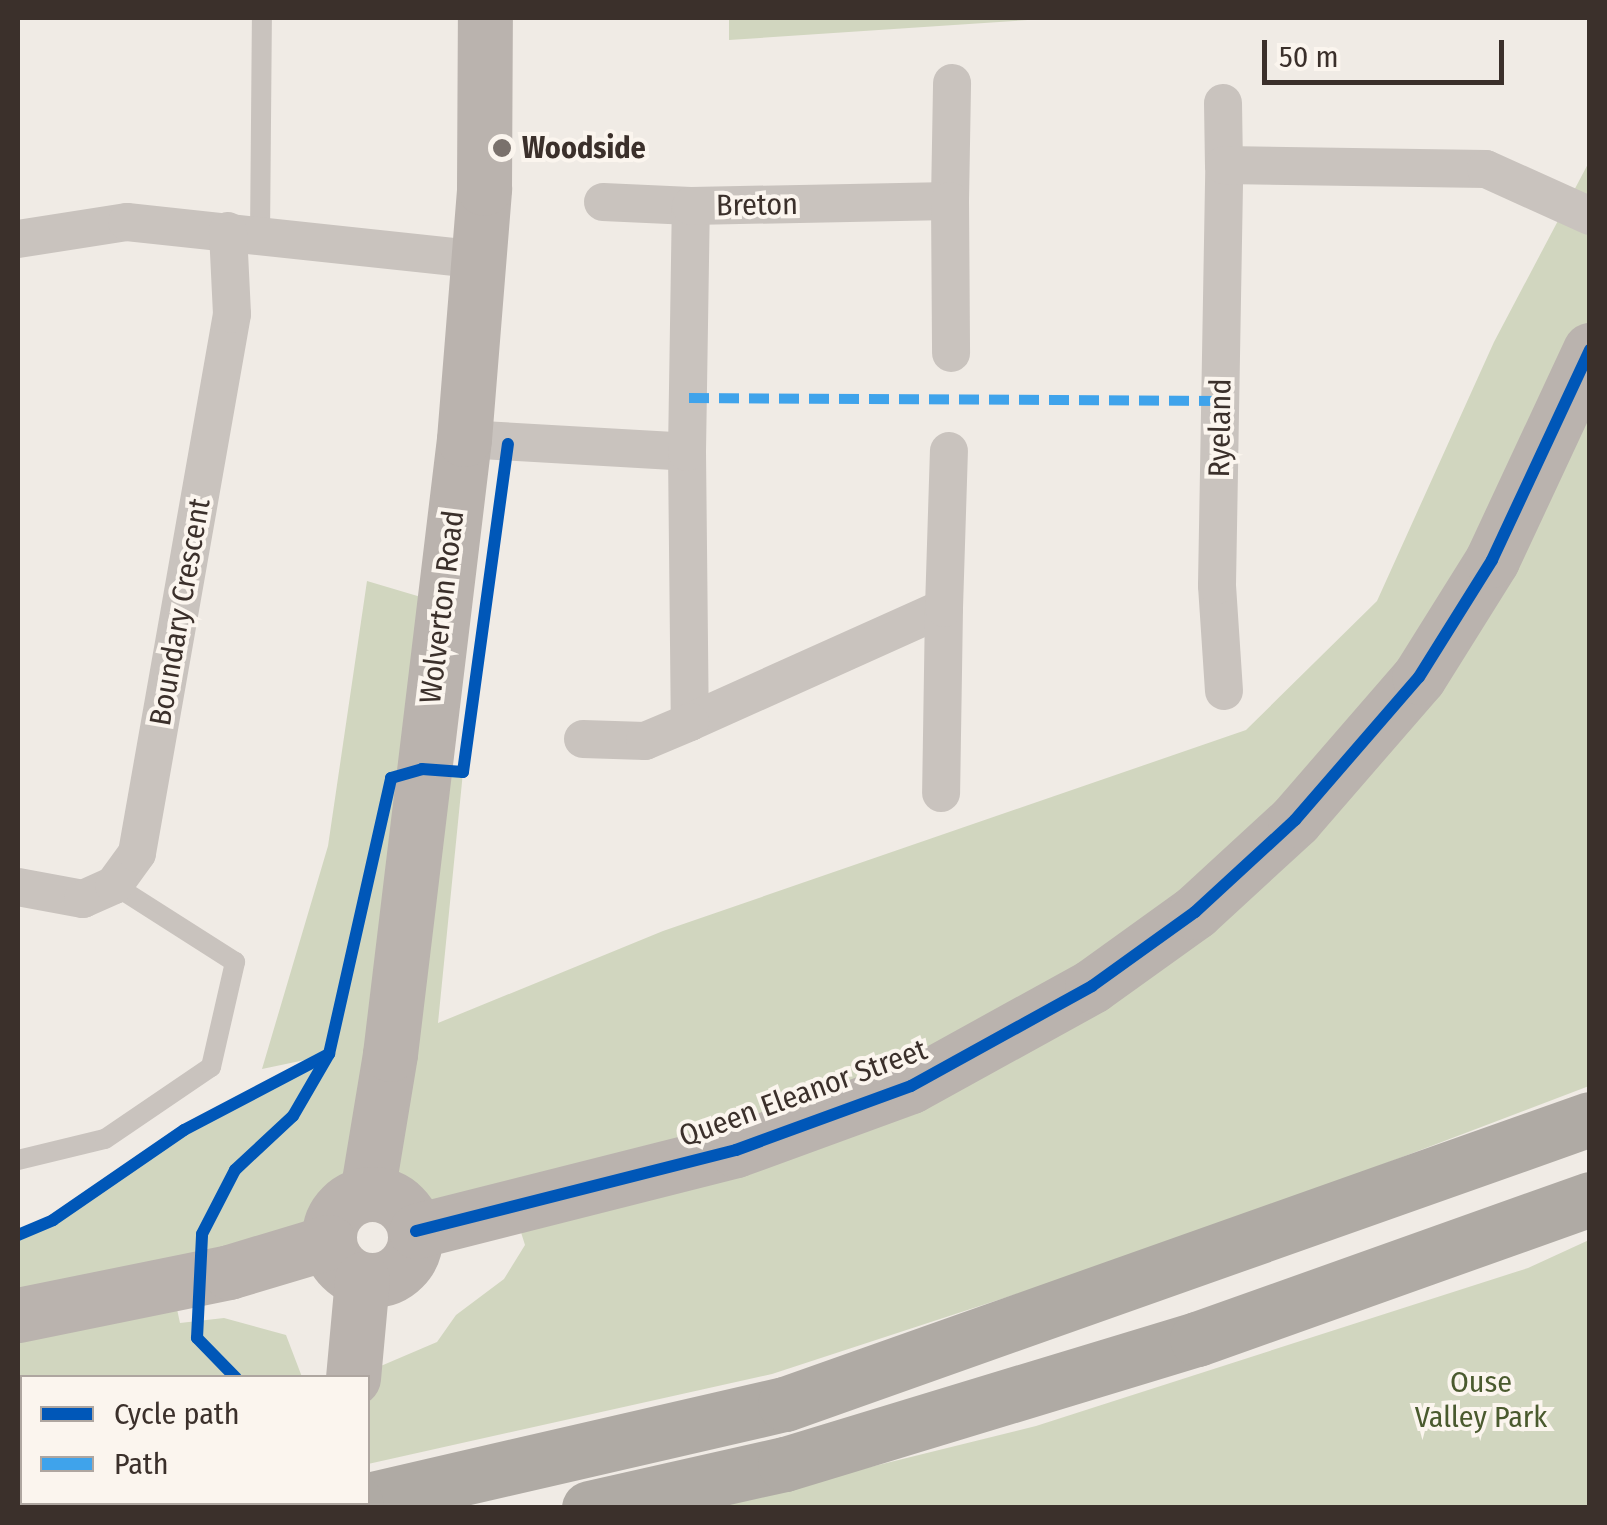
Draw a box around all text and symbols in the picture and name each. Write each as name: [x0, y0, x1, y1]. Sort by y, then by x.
scale bar: [1267, 20, 1510, 82]
text: 50 m: [1279, 39, 1339, 75]
place label: Woodside: [522, 130, 646, 166]
marker: Woodside: [491, 137, 513, 159]
street label: Breton: [716, 186, 798, 224]
street label: Ryeland: [1201, 378, 1239, 478]
street label: Boundary Crescent: [142, 496, 218, 728]
street label: Wolverton Road: [412, 508, 472, 706]
street label: Queen Eleanor Street: [674, 1031, 932, 1155]
park label: Ouse Valley Park: [1415, 1364, 1547, 1434]
legend: [20, 1375, 370, 1505]
text: Cycle path: [114, 1396, 240, 1432]
text: Path: [114, 1446, 168, 1482]

